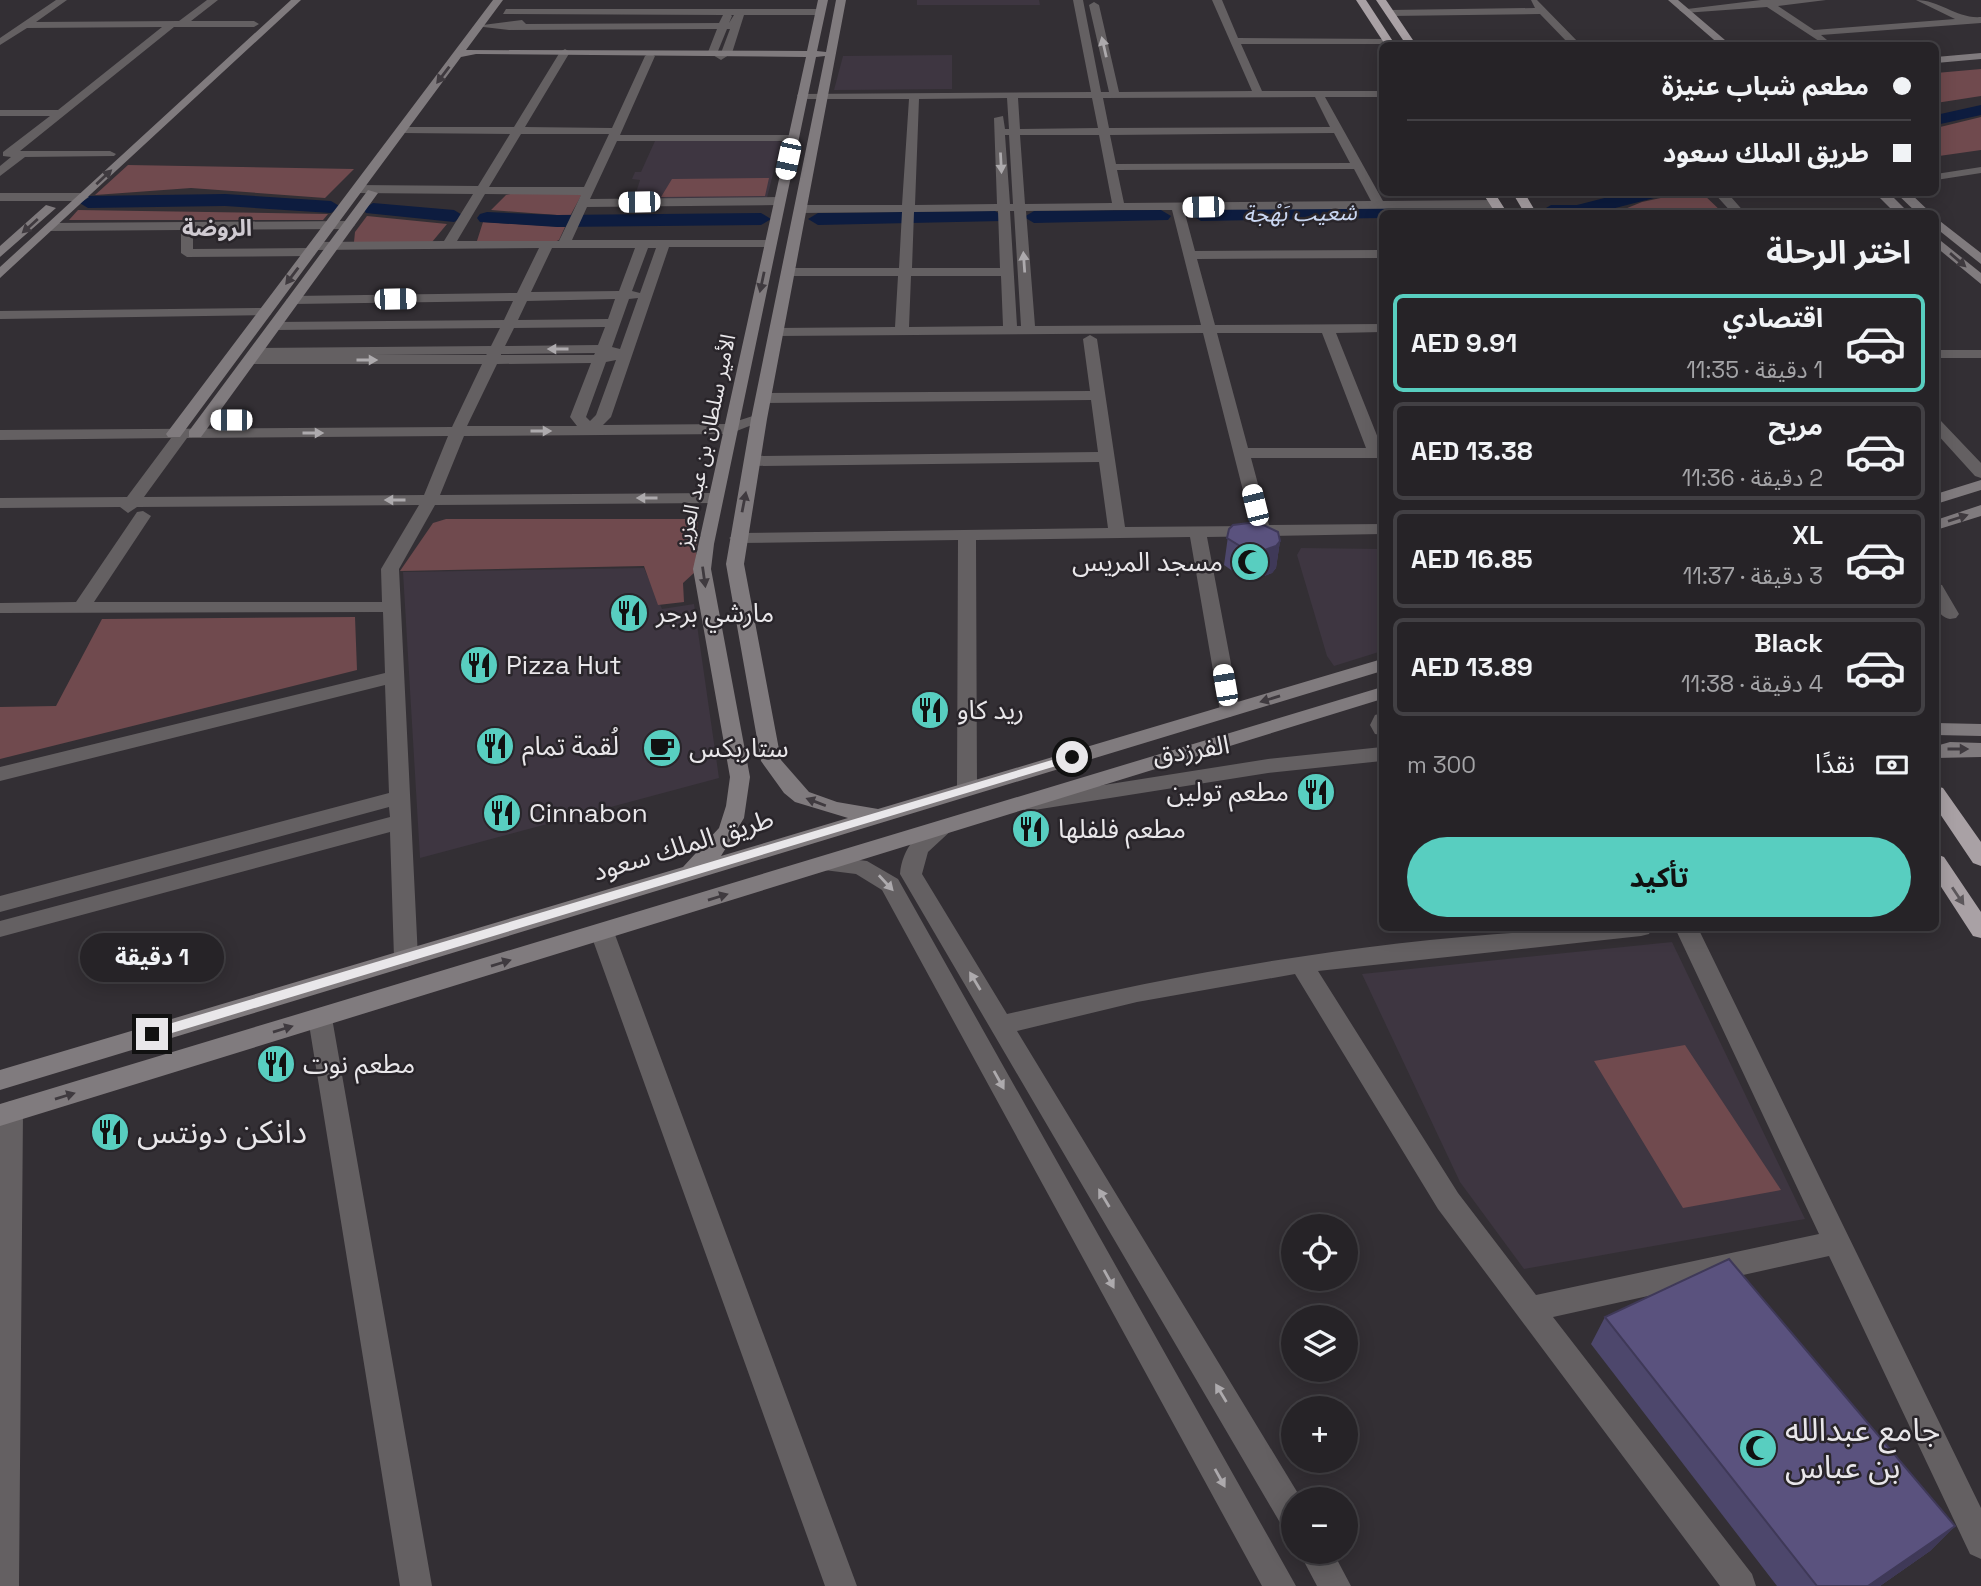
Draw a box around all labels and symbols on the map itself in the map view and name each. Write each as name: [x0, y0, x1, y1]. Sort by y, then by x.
one-way arrow: [1098, 36, 1109, 58]
one-way arrow: [437, 66, 451, 84]
car: [774, 136, 803, 182]
one-way arrow: [996, 152, 1007, 174]
one-way arrow: [95, 170, 112, 186]
car: [618, 191, 661, 213]
car: [1182, 196, 1225, 218]
water label: شعيب بَهْجة: [1243, 197, 1358, 229]
district label: الروضة: [182, 213, 252, 243]
one-way arrow: [21, 218, 39, 234]
one-way arrow: [1018, 251, 1029, 273]
one-way arrow: [1950, 252, 1967, 267]
one-way arrow: [285, 267, 299, 285]
one-way arrow: [756, 271, 767, 293]
car: [374, 288, 417, 310]
street label: الأمير سلطان بن عبد العزيز: [669, 332, 741, 551]
one-way arrow: [547, 344, 569, 355]
one-way arrow: [356, 354, 378, 366]
car: [211, 410, 253, 431]
one-way arrow: [530, 425, 552, 437]
one-way arrow: [302, 427, 324, 439]
car: [1240, 482, 1271, 528]
one-way arrow: [739, 491, 750, 513]
one-way arrow: [635, 492, 657, 504]
one-way arrow: [383, 494, 405, 506]
one-way arrow: [1948, 512, 1969, 523]
mosque icon: مسجد المريس: [1229, 541, 1271, 583]
place label: مسجد المريس: [1072, 545, 1223, 579]
one-way arrow: [698, 566, 709, 588]
restaurant icon: مارشي برجر: [608, 592, 650, 634]
place label: مارشي برجر: [655, 596, 774, 633]
restaurant icon: Pizza Hut: [458, 644, 500, 686]
place label: Pizza Hut: [506, 648, 622, 682]
car: [1212, 662, 1239, 708]
restaurant icon: ريد كاو: [909, 689, 951, 731]
place label: ريد كاو: [957, 693, 1024, 727]
one-way arrow: [1259, 694, 1280, 704]
restaurant icon: لُقمة تمام: [474, 725, 516, 767]
place label: لُقمة تمام: [522, 726, 619, 766]
cafe icon: ستاربكس: [641, 727, 683, 769]
street label: الفرزدق: [1150, 727, 1232, 773]
place label: ستاربكس: [689, 731, 789, 765]
route start: [1056, 741, 1088, 773]
one-way arrow: [1947, 743, 1969, 755]
restaurant icon: مطعم تولين: [1295, 771, 1337, 813]
place label: مطعم تولين: [1167, 775, 1289, 812]
restaurant icon: Cinnabon: [481, 792, 523, 834]
place label: Cinnabon: [529, 796, 648, 830]
one-way arrow: [805, 797, 826, 808]
street label: طريق الملك سعود: [588, 801, 778, 889]
restaurant icon: مطعم فلفلها: [1010, 808, 1052, 850]
place label: مطعم فلفلها: [1058, 812, 1186, 849]
one-way arrow: [878, 874, 894, 892]
one-way arrow: [1951, 887, 1965, 905]
one-way arrow: [708, 891, 729, 901]
callout: 1 دقيقة: [80, 932, 224, 982]
one-way arrow: [490, 957, 511, 968]
one-way arrow: [969, 972, 982, 991]
route end: [136, 1018, 168, 1050]
one-way arrow: [273, 1024, 294, 1034]
restaurant icon: مطعم نوت: [255, 1043, 297, 1085]
place label: مطعم نوت: [303, 1047, 415, 1084]
one-way arrow: [993, 1070, 1005, 1090]
one-way arrow: [55, 1090, 76, 1100]
restaurant icon: دانكن دونتس: [89, 1111, 131, 1153]
place label: دانكن دونتس: [137, 1112, 307, 1152]
one-way arrow: [1099, 1188, 1111, 1208]
one-way arrow: [1103, 1269, 1115, 1289]
one-way arrow: [1214, 1384, 1227, 1403]
place label: جامع عبدالله بن عباس: [1785, 1410, 1940, 1487]
mosque icon: جامع عبدالله بن عباس: [1737, 1427, 1779, 1469]
one-way arrow: [1213, 1468, 1225, 1488]

